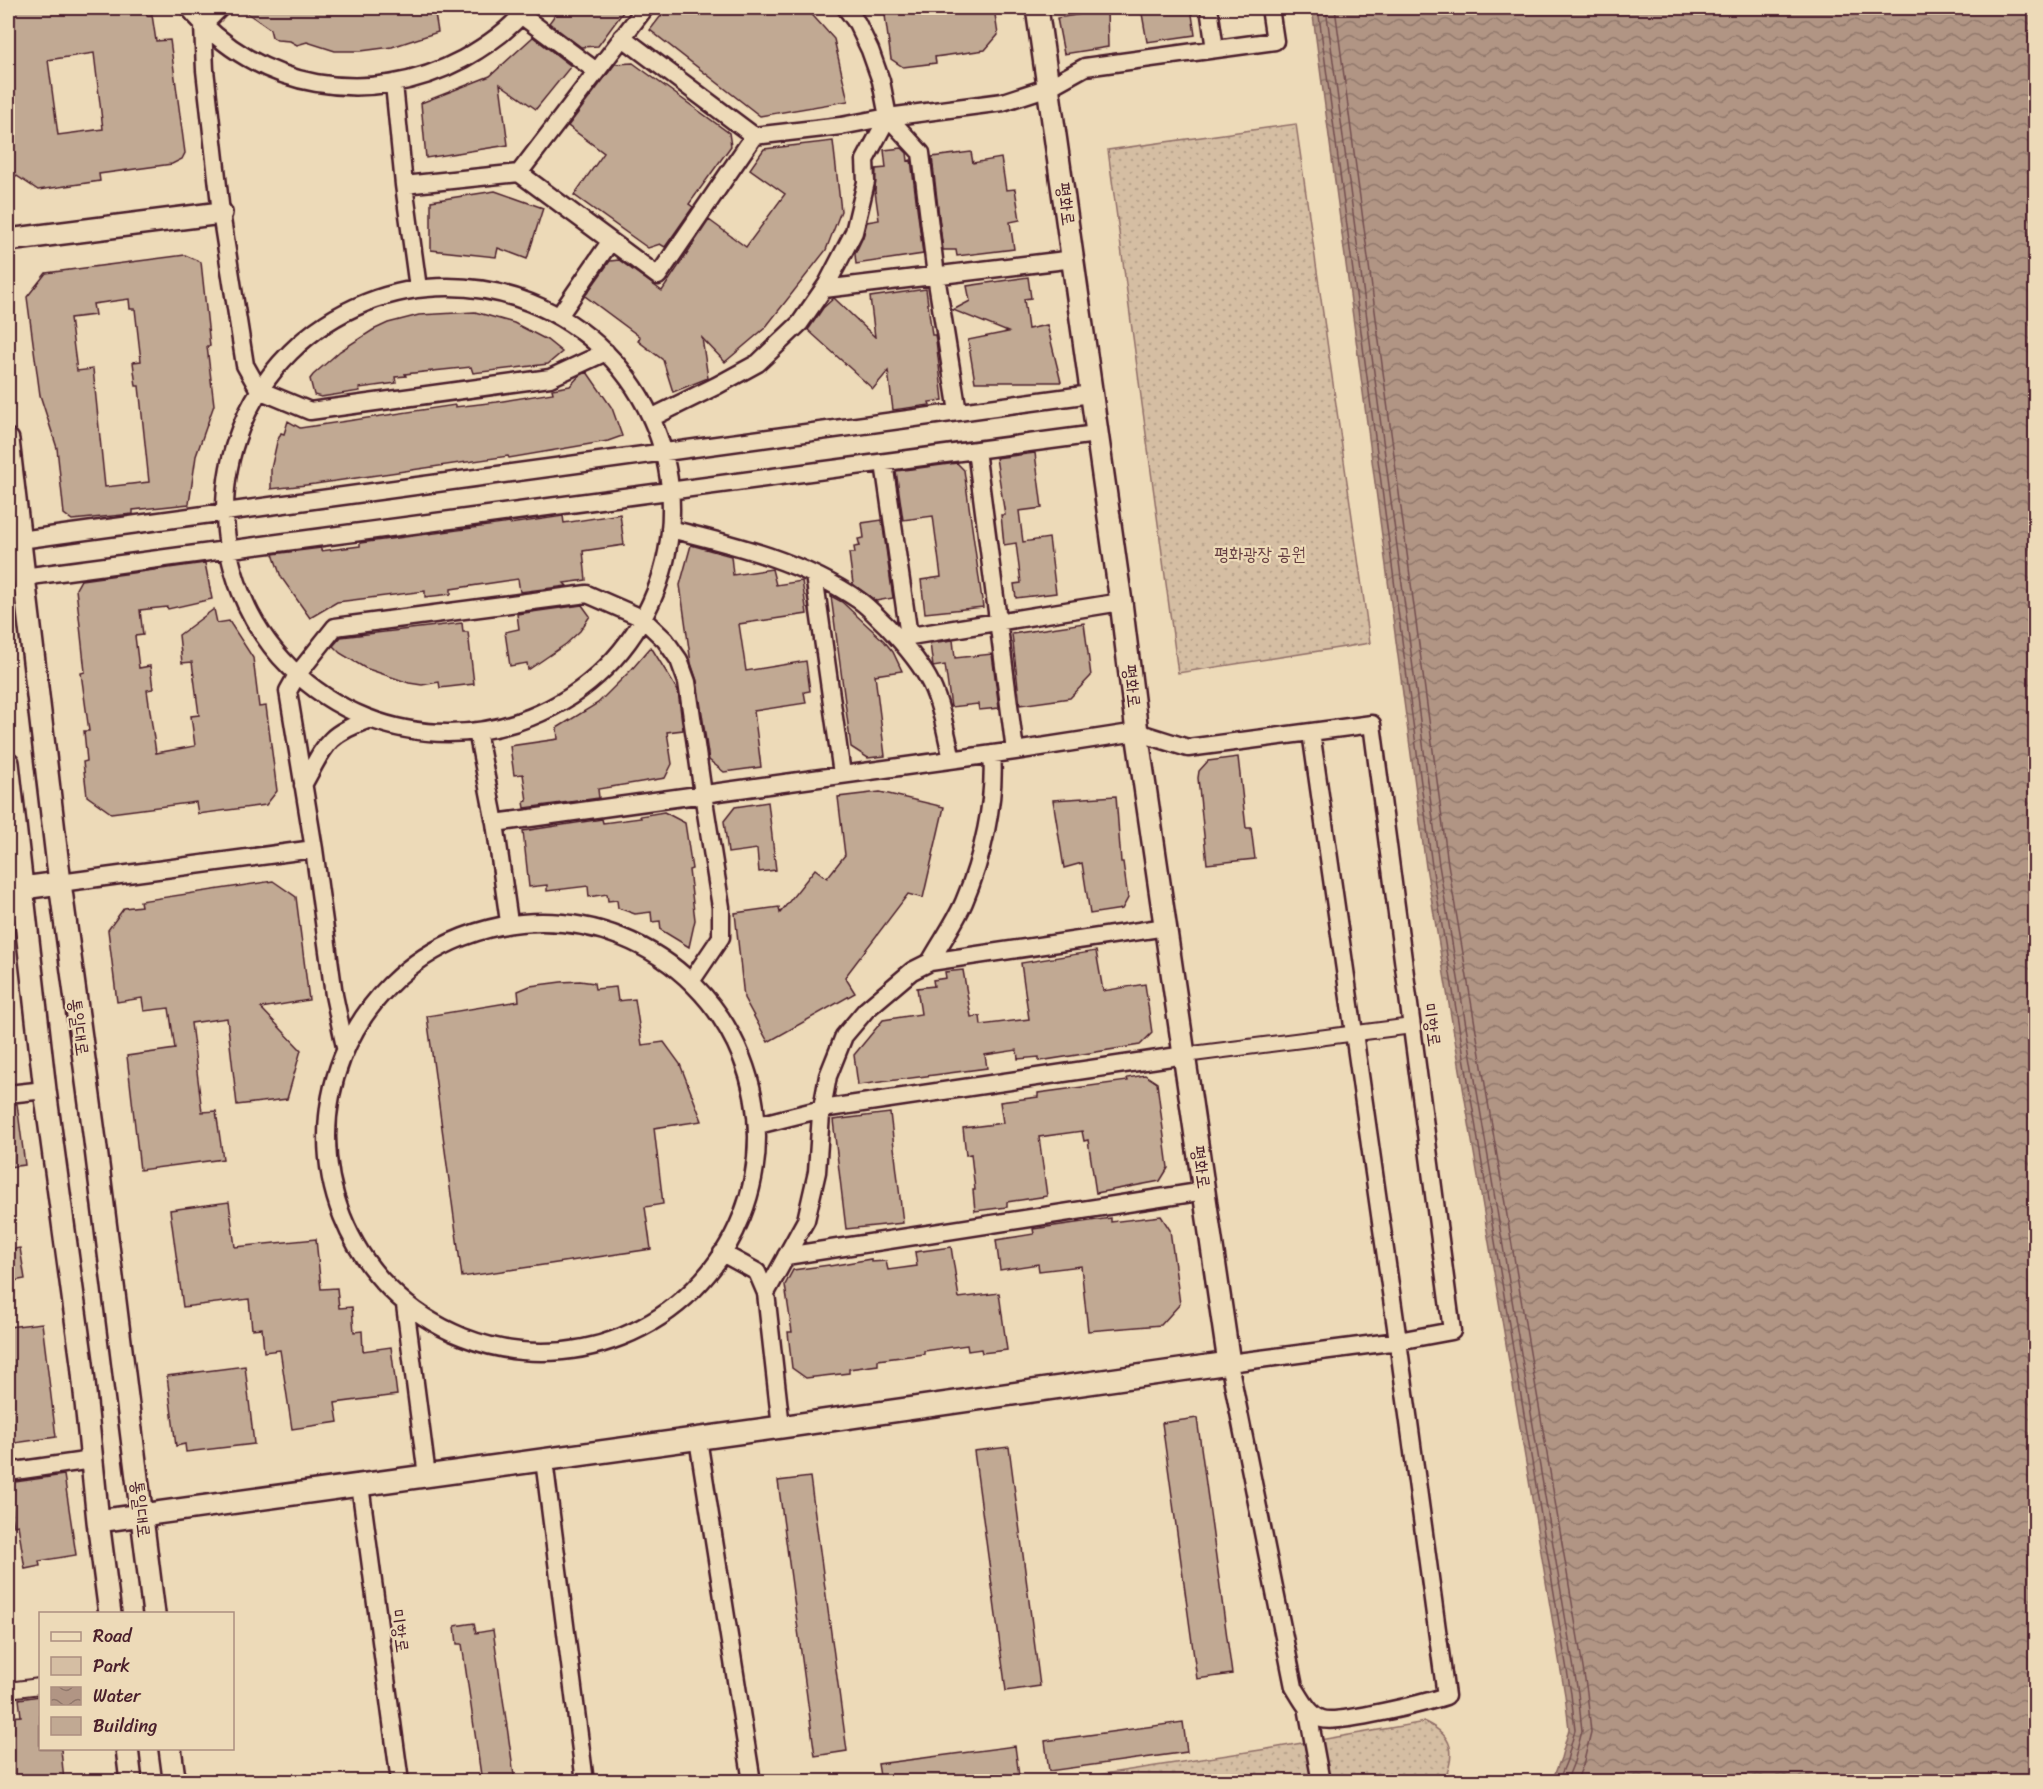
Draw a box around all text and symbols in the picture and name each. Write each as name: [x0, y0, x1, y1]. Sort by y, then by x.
street label: 평화로: [1047, 180, 1085, 228]
park label: 평화광장 공원: [1214, 538, 1306, 570]
street label: 평화로: [1113, 662, 1151, 710]
street label: 통일대로: [59, 996, 99, 1058]
street label: 미항로: [1413, 1001, 1451, 1049]
street label: 평화로: [1182, 1143, 1220, 1191]
street label: 통일대로: [122, 1478, 160, 1540]
street label: 미항로: [381, 1607, 419, 1655]
legend: [39, 1612, 234, 1750]
text: Road: [93, 1620, 133, 1652]
text: Park: [93, 1650, 130, 1682]
text: Water: [93, 1680, 142, 1712]
text: Building: [93, 1710, 157, 1742]

